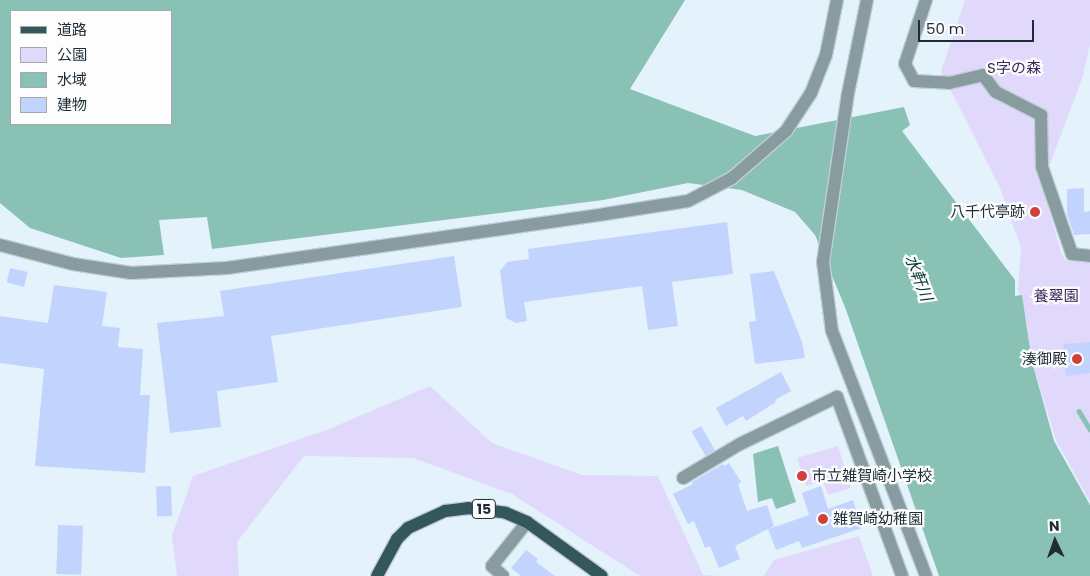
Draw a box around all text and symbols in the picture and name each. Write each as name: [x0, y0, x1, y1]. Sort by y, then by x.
legend: [10, 10, 172, 125]
scale bar: [920, 10, 1036, 42]
text: 50 m: [926, 18, 964, 39]
text: 道路: [57, 19, 87, 40]
text: 公園: [57, 44, 87, 65]
park label: S字の森: [987, 59, 1041, 77]
text: 水域: [57, 69, 87, 90]
text: 建物: [57, 94, 87, 115]
place label: 八千代亭跡: [950, 203, 1025, 221]
marker: 八千代亭跡: [1029, 206, 1041, 218]
water label: 水軒川: [900, 252, 936, 304]
park label: 養翠園: [1034, 287, 1078, 305]
place label: 湊御殿: [1022, 350, 1067, 368]
marker: 湊御殿: [1071, 353, 1083, 365]
place label: 市立雑賀崎小学校: [812, 467, 932, 485]
marker: 市立雑賀崎小学校: [796, 470, 808, 482]
road number: 15: [472, 498, 496, 520]
place label: 雑賀崎幼稚園: [833, 510, 923, 528]
marker: 雑賀崎幼稚園: [817, 513, 829, 525]
north arrow: [1030, 516, 1080, 566]
text: N: [1048, 516, 1060, 536]

